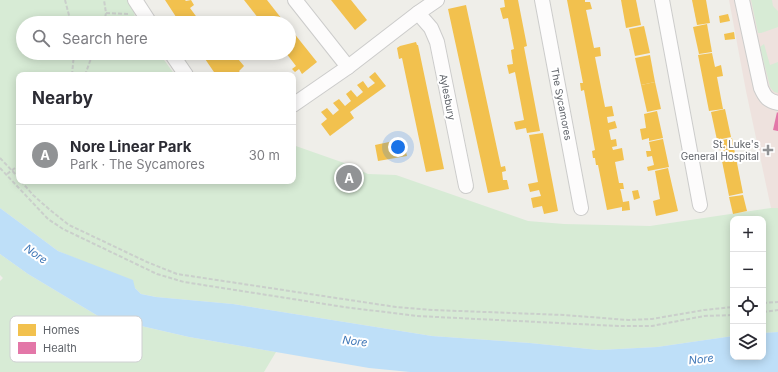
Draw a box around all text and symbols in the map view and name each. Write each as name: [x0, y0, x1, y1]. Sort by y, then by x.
search box: [16, 16, 296, 60]
icon: search: [30, 27, 52, 49]
text: Search here: [62, 29, 148, 48]
street label: The Sycamores: [549, 67, 575, 141]
street label: Aylesbury: [438, 73, 458, 122]
text: Nearby: [32, 88, 93, 108]
text: Nore Linear Park: [70, 137, 191, 156]
your location: [388, 137, 408, 157]
place label: St. Luke's General Hospital: [681, 138, 759, 162]
marker: St. Luke's General Hospital: [762, 144, 774, 156]
text: A: [40, 147, 50, 163]
text: 30 m: [249, 147, 280, 163]
text: Park · The Sycamores: [70, 156, 205, 172]
pin: A: [336, 163, 362, 193]
map controls: [730, 216, 766, 360]
button: +: [730, 216, 766, 252]
water label: Nore: [22, 241, 50, 267]
button: −: [730, 252, 766, 288]
button: locate: [730, 288, 766, 324]
legend: [10, 316, 142, 362]
text: Homes: [43, 323, 80, 337]
button: layers: [730, 324, 766, 360]
water label: Nore: [342, 333, 368, 349]
text: Health: [43, 341, 77, 355]
water label: Nore: [688, 351, 714, 367]

